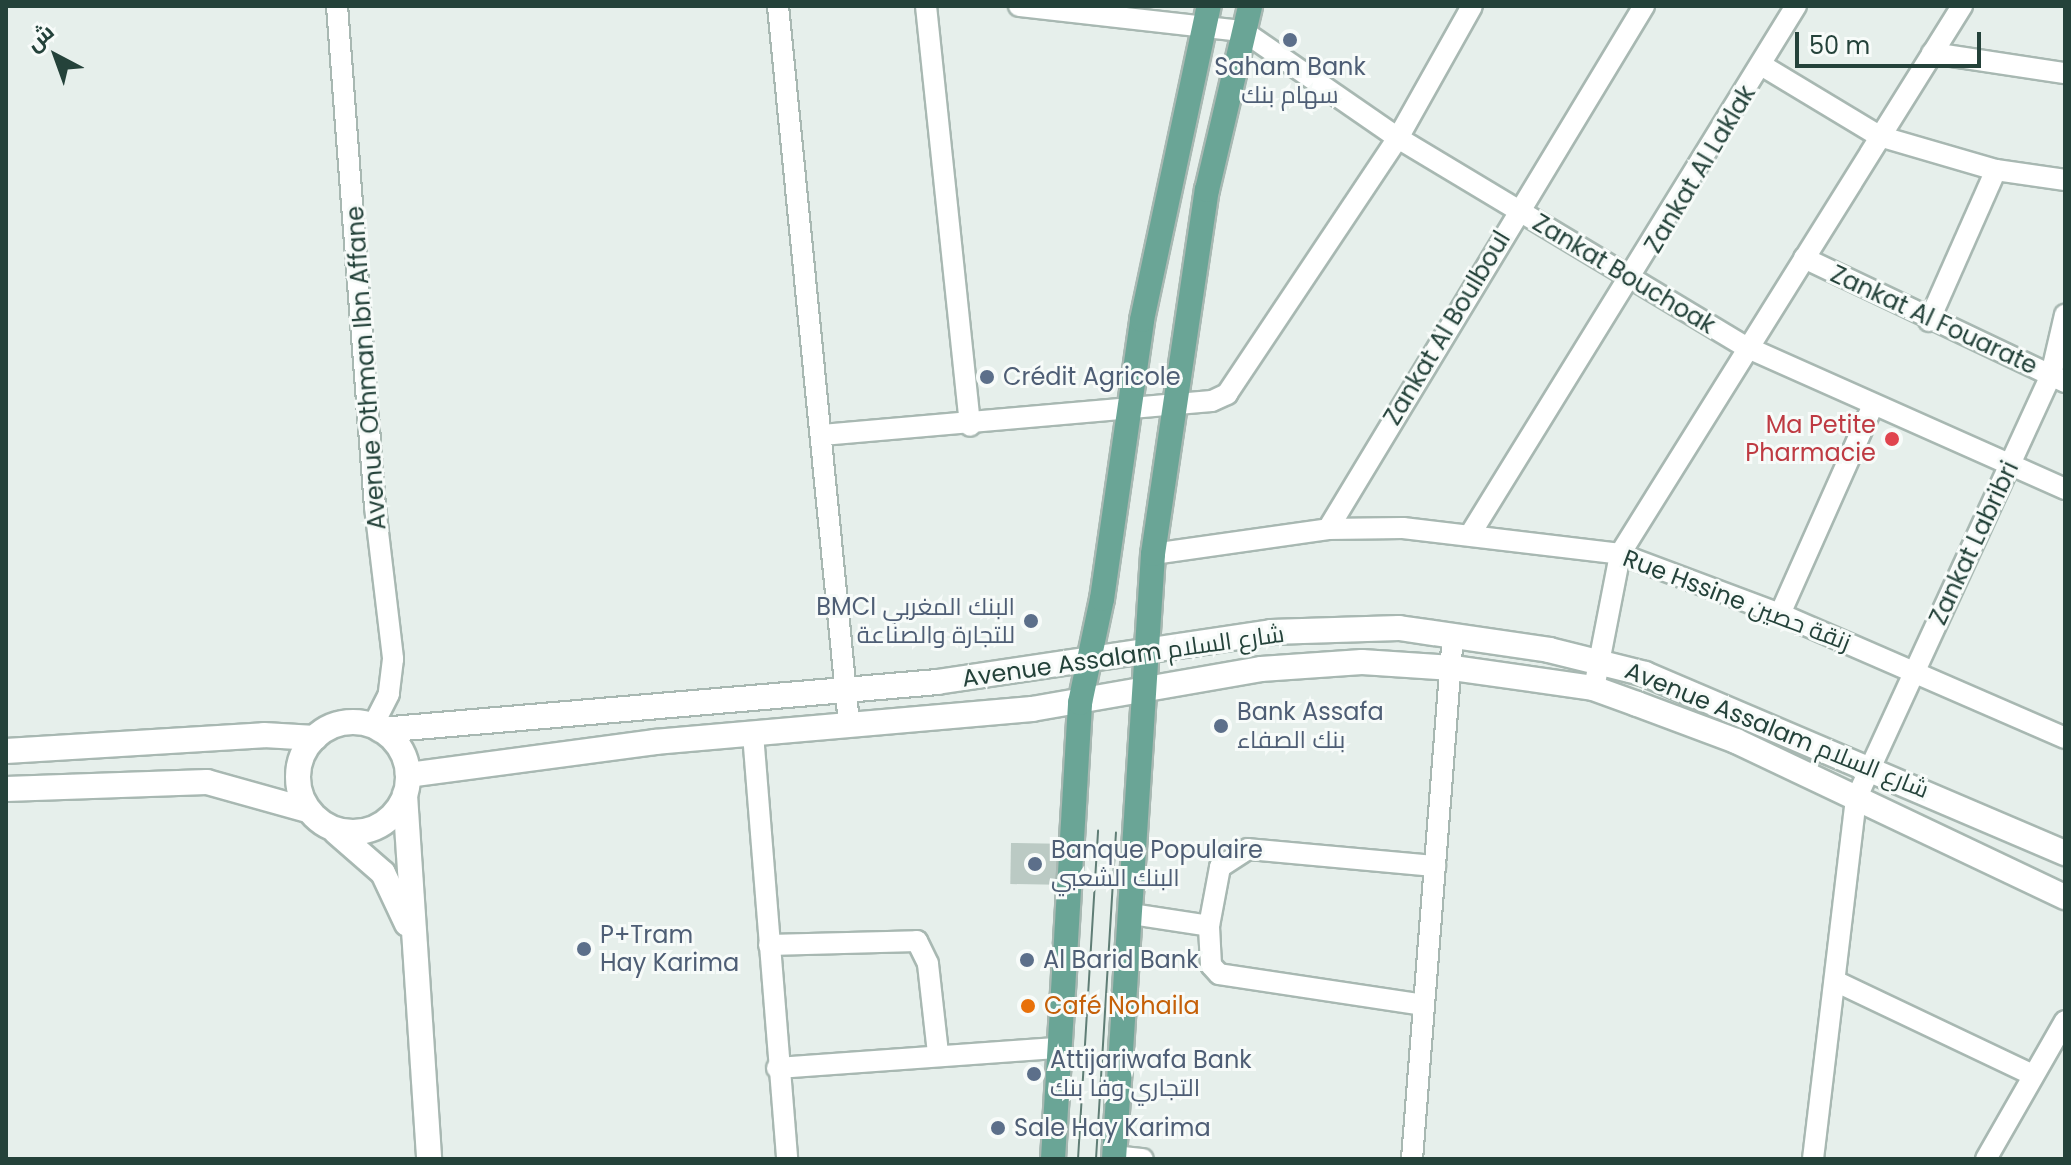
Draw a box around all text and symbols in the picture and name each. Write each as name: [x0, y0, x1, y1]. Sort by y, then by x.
north arrow: [16, 16, 96, 96]
scale bar: [1799, 16, 1985, 66]
text: ش: [19, 17, 61, 58]
text: 50 m: [1809, 29, 1870, 62]
marker: Saham Bank سهام بنك: [1281, 31, 1299, 49]
place label: Saham Bank سهام بنك: [1214, 53, 1366, 109]
street label: Zankat Al Laklak: [1639, 80, 1761, 258]
street label: Avenue Othman Ibn Affane: [340, 205, 392, 531]
street label: Zankat Bouchoak: [1528, 208, 1720, 340]
street label: Zankat Al Boulboul: [1378, 226, 1516, 430]
street label: Zankat Al Fouarate: [1826, 259, 2042, 381]
place label: Crédit Agricole: [1003, 363, 1181, 391]
marker: Crédit Agricole: [978, 368, 996, 386]
place label: Ma Petite Pharmacie: [1745, 411, 1876, 467]
marker: Ma Petite Pharmacie: [1883, 430, 1901, 448]
street label: Zankat Labribri: [1924, 457, 2024, 629]
street label: Rue Hssine زنقة حصين: [1619, 543, 1855, 657]
place label: BMCI البنك المغربي للتجارة والصناعة: [816, 593, 1015, 649]
marker: BMCI البنك المغربي للتجارة والصناعة: [1022, 612, 1040, 630]
street label: Avenue Assalam شارع السلام: [960, 619, 1286, 693]
street label: Avenue Assalam شارع السلام: [1621, 656, 1933, 804]
place label: Bank Assafa بنك الصفاء: [1237, 698, 1384, 754]
marker: Bank Assafa بنك الصفاء: [1212, 717, 1230, 735]
place label: Banque Populaire البنك الشعبي: [1051, 836, 1263, 892]
marker: Banque Populaire البنك الشعبي: [1026, 855, 1044, 873]
place label: P+Tram Hay Karima: [600, 921, 739, 977]
marker: P+Tram Hay Karima: [575, 940, 593, 958]
place label: Al Barid Bank: [1043, 946, 1199, 974]
marker: Al Barid Bank: [1018, 951, 1036, 969]
place label: Café Nohaila: [1044, 992, 1200, 1020]
marker: Café Nohaila: [1019, 997, 1037, 1015]
place label: Attijariwafa Bank التجاري وفا بنك: [1050, 1046, 1252, 1102]
marker: Attijariwafa Bank التجاري وفا بنك: [1025, 1065, 1043, 1083]
place label: Sale Hay Karima: [1014, 1114, 1211, 1142]
marker: Sale Hay Karima: [989, 1119, 1007, 1137]

